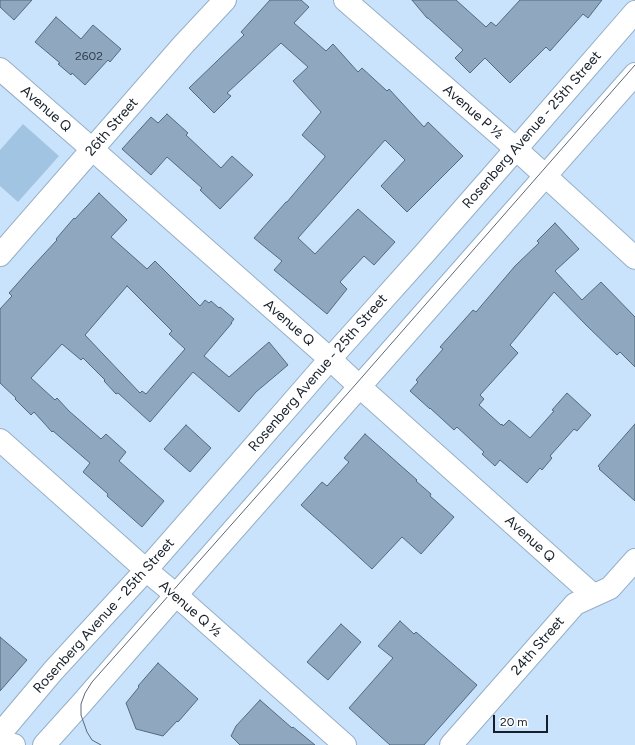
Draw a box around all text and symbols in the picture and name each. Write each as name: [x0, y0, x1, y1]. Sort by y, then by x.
street label: Rosenberg Avenue - 25th Street: [459, 48, 605, 212]
house number: 2602: [75, 49, 103, 63]
street label: Avenue P ½: [439, 81, 507, 143]
street label: Avenue Q: [17, 82, 75, 136]
street label: 26th Street: [82, 95, 142, 159]
street label: Rosenberg Avenue - 25th Street: [245, 291, 391, 455]
street label: Avenue Q: [260, 296, 318, 350]
street label: Avenue Q: [501, 512, 559, 566]
street label: Rosenberg Avenue - 25th Street: [30, 535, 178, 697]
street label: Avenue Q ½: [155, 577, 225, 641]
street label: 24th Street: [508, 613, 568, 679]
scale bar: [495, 707, 550, 733]
text: 20 m: [500, 715, 528, 729]

